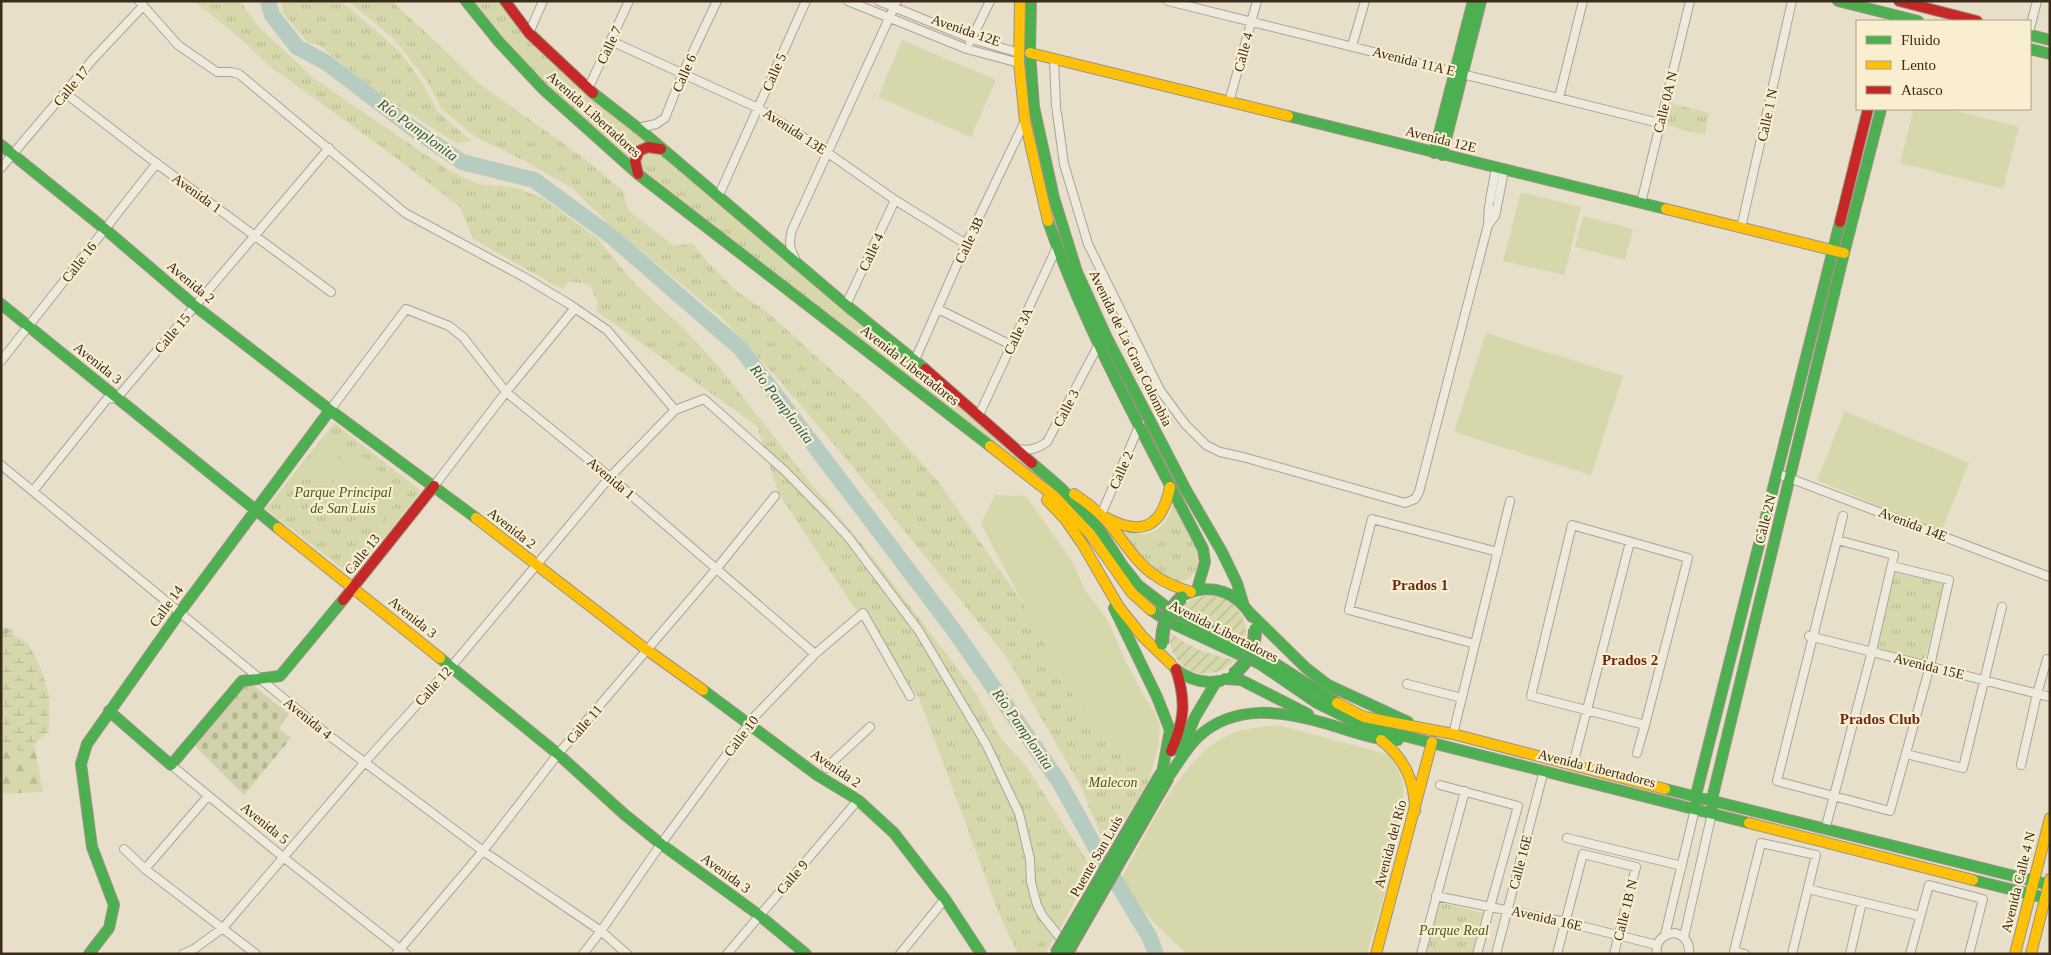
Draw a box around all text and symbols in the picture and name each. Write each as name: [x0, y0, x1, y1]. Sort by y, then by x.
street label: Avenida 12E: [929, 12, 1003, 49]
legend: [1856, 20, 2031, 110]
street label: Calle 7: [594, 24, 625, 67]
street label: Calle 4: [1231, 31, 1256, 73]
text: Fluido: [1901, 32, 1940, 48]
street label: Avenida 11A E: [1371, 44, 1457, 79]
street label: Calle 5: [759, 51, 789, 94]
street label: Calle 6: [669, 52, 699, 95]
text: Lento: [1901, 57, 1936, 73]
street label: Calle 17: [51, 63, 92, 109]
street label: Avenida Libertadores: [544, 68, 644, 160]
street label: Calle 0A N: [1651, 70, 1680, 134]
text: Atasco: [1901, 82, 1943, 98]
street label: Calle 1 N: [1755, 87, 1780, 143]
water label: Río Pamplonita: [374, 95, 461, 164]
street label: Avenida 13E: [760, 105, 829, 157]
street label: Avenida 12E: [1404, 123, 1478, 156]
street label: Avenida 1: [169, 171, 224, 216]
street label: Calle 3B: [952, 215, 987, 266]
street label: Calle 4: [856, 231, 887, 274]
street label: Calle 16: [59, 239, 100, 285]
street label: Avenida 2: [164, 258, 217, 306]
street label: Avenida de La Gran Colombia: [1086, 268, 1175, 429]
street label: Calle 3A: [1001, 305, 1036, 357]
street label: Calle 15: [152, 310, 193, 356]
street label: Avenida Libertadores: [858, 322, 962, 408]
street label: Avenida 3: [71, 340, 125, 387]
water label: Río Pamplonita: [747, 361, 817, 447]
street label: Calle 3: [1051, 387, 1082, 429]
street label: Calle 2: [1106, 449, 1136, 492]
street label: Avenida 1: [584, 454, 637, 502]
park label: Parque Principal de San Luis: [293, 485, 392, 516]
street label: Calle 2N: [1752, 493, 1779, 545]
street label: Avenida 14E: [1876, 504, 1949, 544]
street label: Avenida 2: [485, 505, 539, 552]
street label: Calle 13: [342, 531, 383, 577]
district label: Prados 1: [1392, 577, 1448, 593]
street label: Calle 14: [147, 583, 186, 630]
street label: Avenida 3: [386, 594, 440, 641]
street label: Avenida Libertadores: [1167, 597, 1281, 666]
street label: Avenida 15E: [1892, 650, 1966, 683]
district label: Prados 2: [1602, 652, 1658, 668]
street label: Calle 12: [412, 664, 455, 709]
water label: Río Pamplonita: [989, 685, 1057, 772]
street label: Avenida 4: [281, 695, 335, 742]
street label: Calle 11: [563, 702, 605, 747]
district label: Prados Club: [1840, 711, 1920, 727]
street label: Calle 10: [721, 713, 762, 760]
street label: Avenida 2: [808, 746, 863, 791]
street label: Avenida Libertadores: [1537, 747, 1657, 790]
park label: Malecon: [1088, 775, 1137, 790]
street label: Avenida del Río: [1371, 798, 1409, 890]
street label: Avenida 5: [238, 800, 292, 847]
street label: Puente San Luís: [1067, 813, 1126, 899]
street label: Avenida Calle 4 N: [1999, 830, 2038, 934]
street label: Calle 16E: [1506, 833, 1535, 891]
street label: Avenida 3: [698, 851, 753, 896]
street label: Calle 9: [774, 857, 811, 897]
street label: Calle 1B N: [1611, 878, 1640, 942]
street label: Avenida 16E: [1510, 903, 1584, 934]
park label: Parque Real: [1418, 923, 1489, 938]

